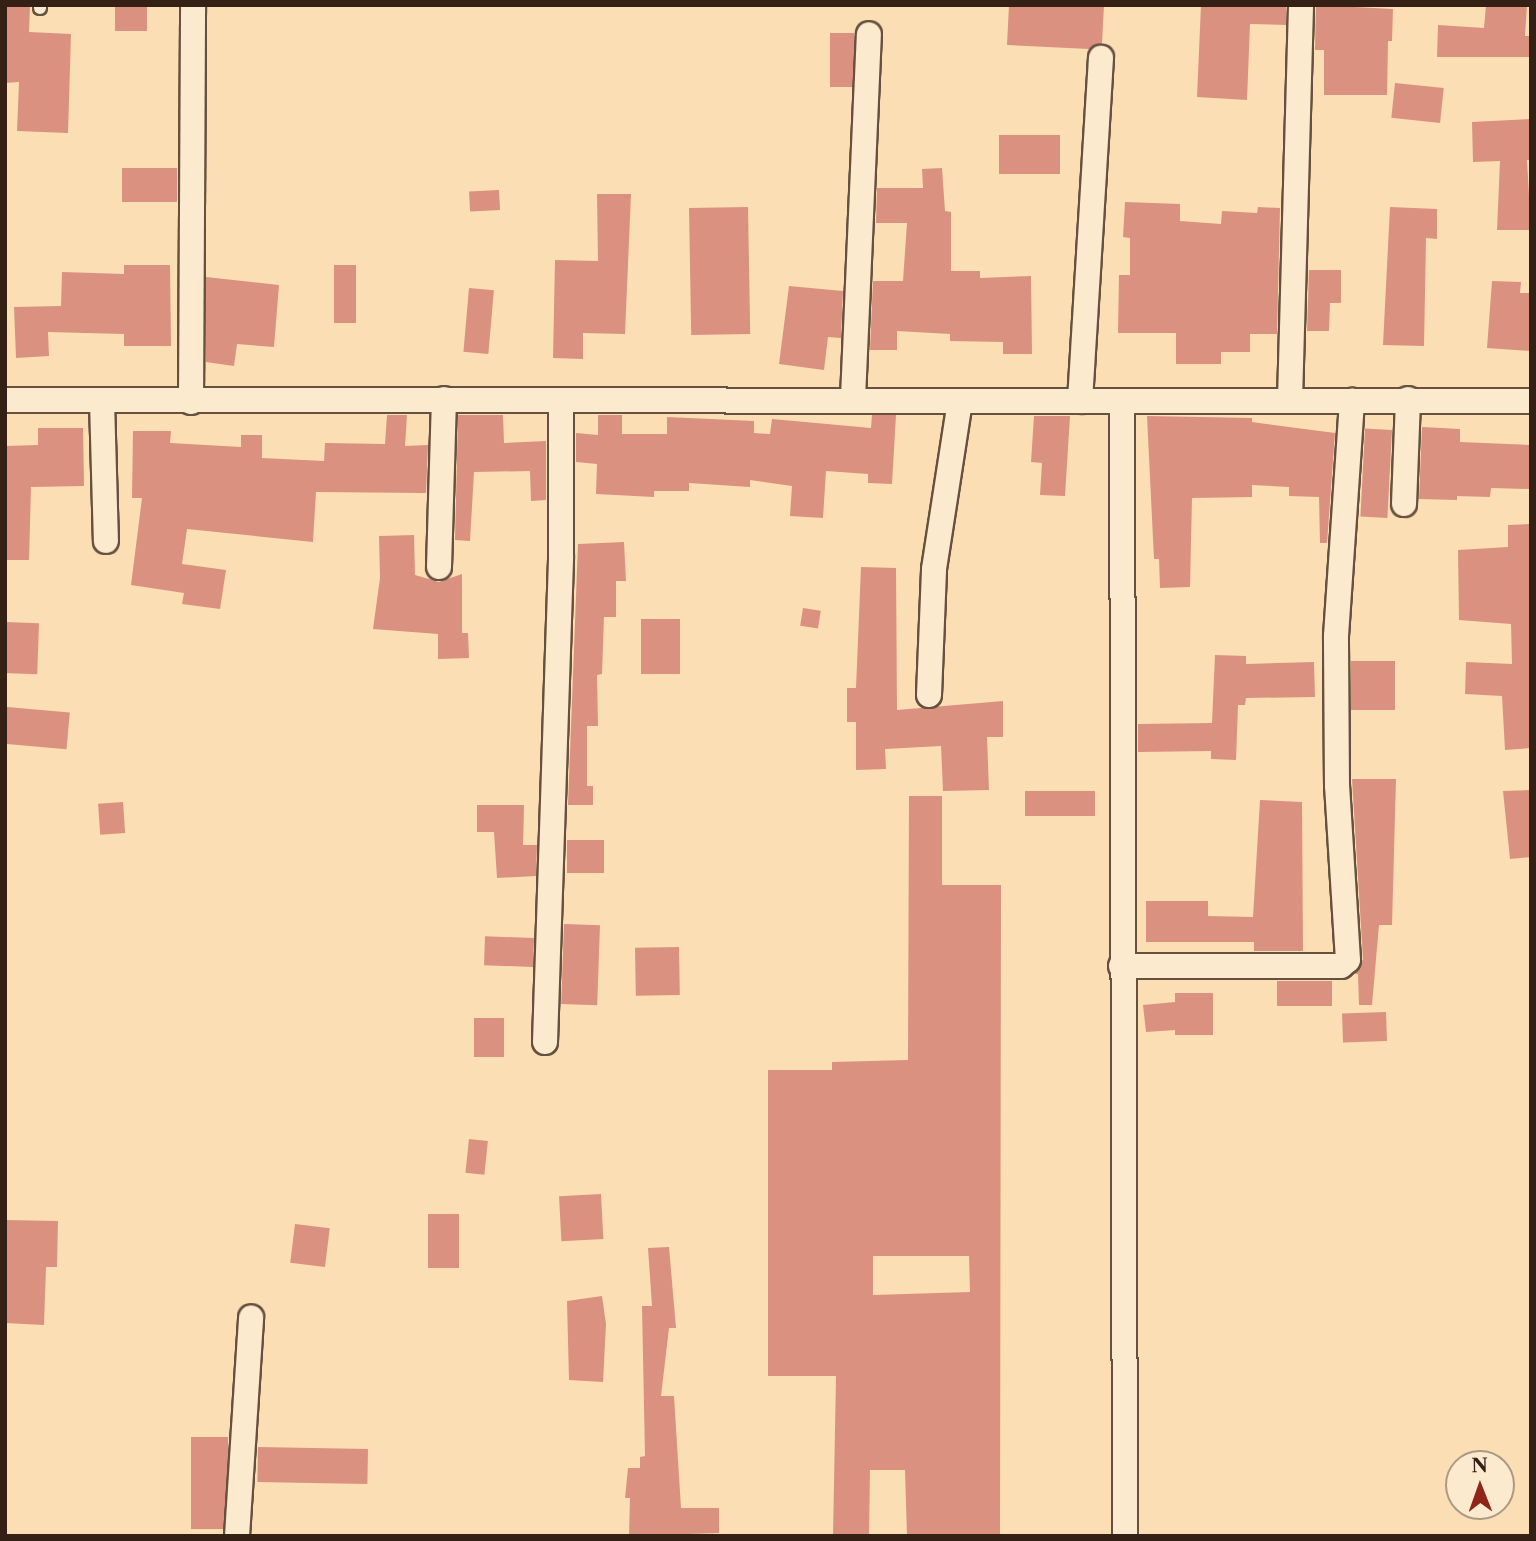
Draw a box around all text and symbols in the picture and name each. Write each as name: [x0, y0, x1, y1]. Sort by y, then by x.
north arrow: [1445, 1450, 1515, 1520]
text: N: [1471, 1454, 1488, 1477]

